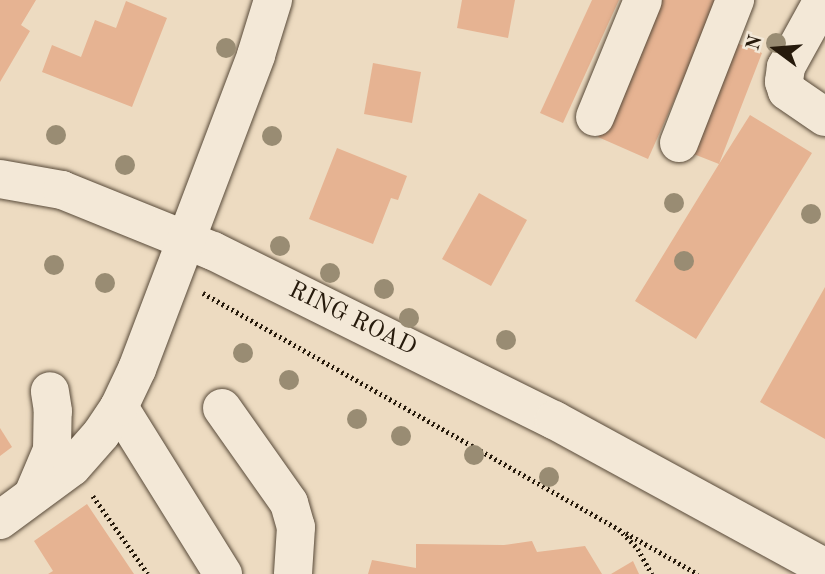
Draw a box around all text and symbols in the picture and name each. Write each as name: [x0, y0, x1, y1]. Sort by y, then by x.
north arrow: [741, 14, 811, 84]
text: N: [744, 33, 766, 53]
street label: RING ROAD: [283, 277, 421, 363]

